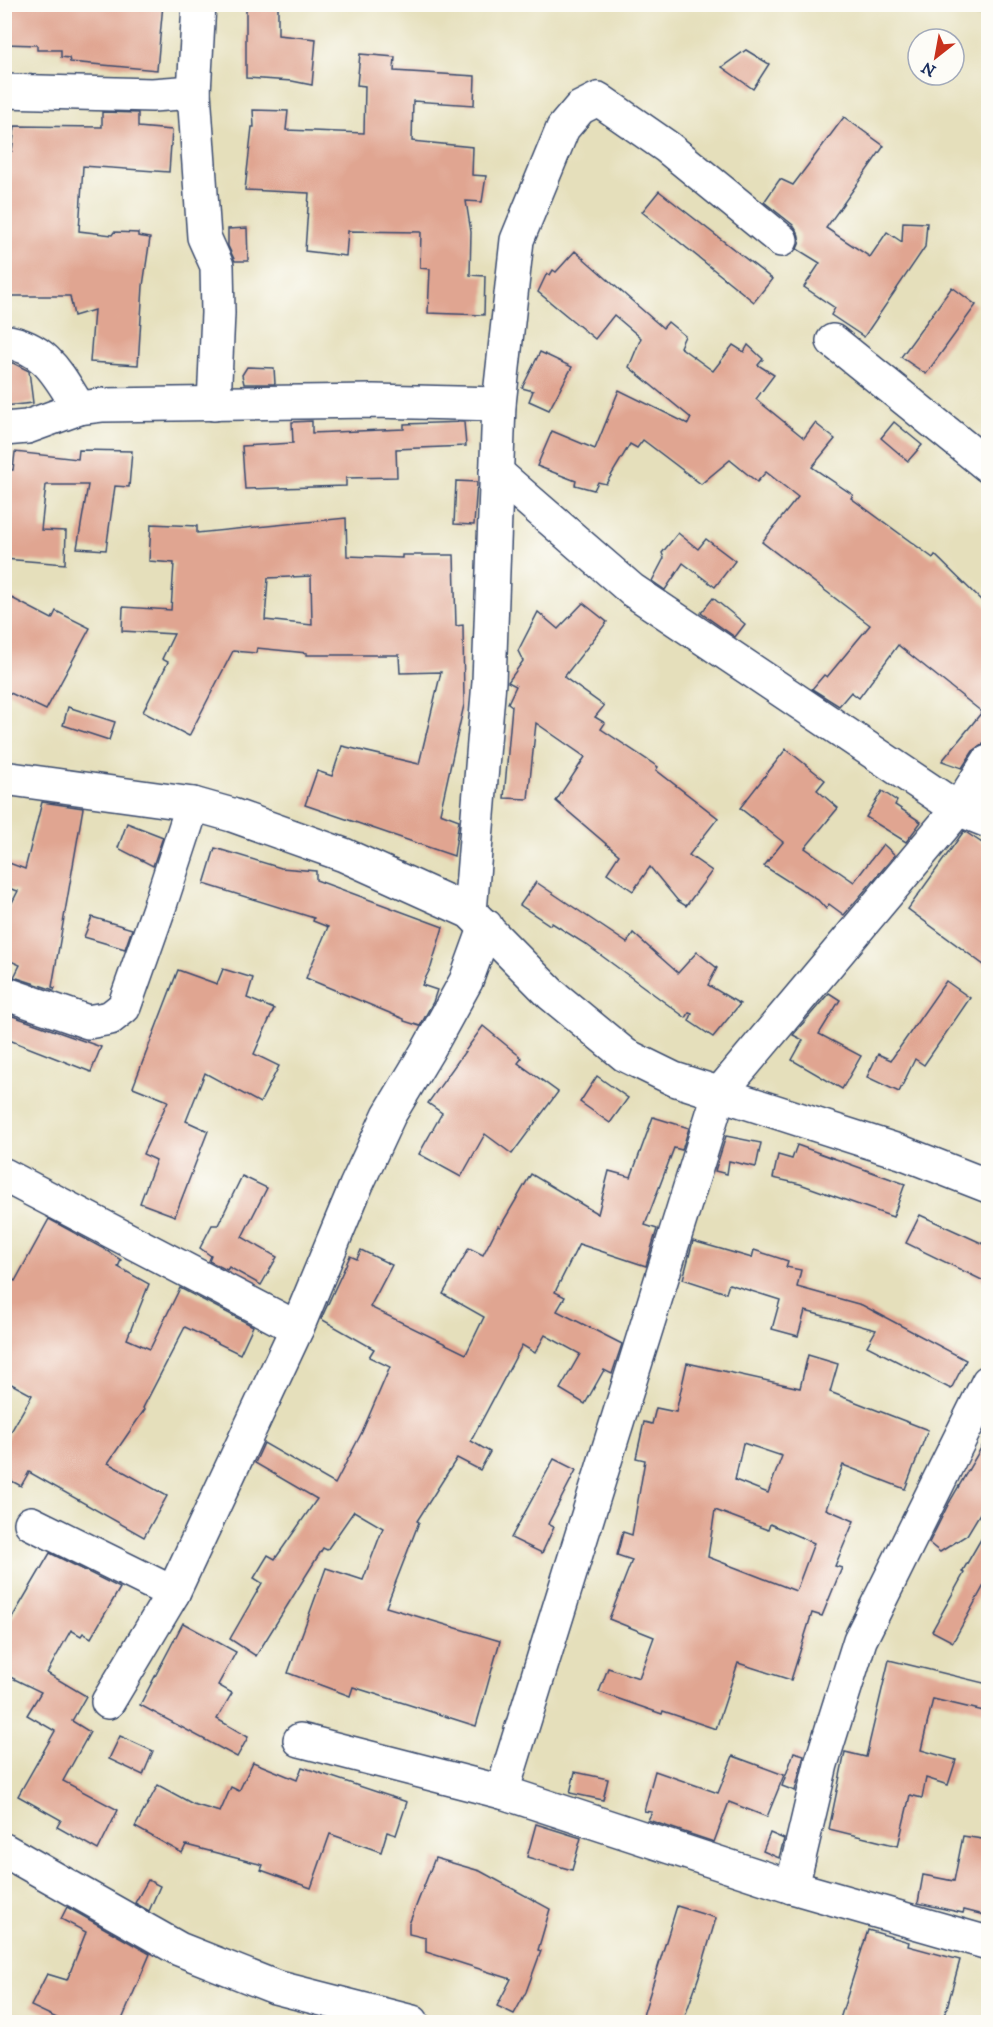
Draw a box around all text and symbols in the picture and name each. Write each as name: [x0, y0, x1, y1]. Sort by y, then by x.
north arrow: [906, 27, 966, 87]
text: N: [918, 57, 940, 81]

